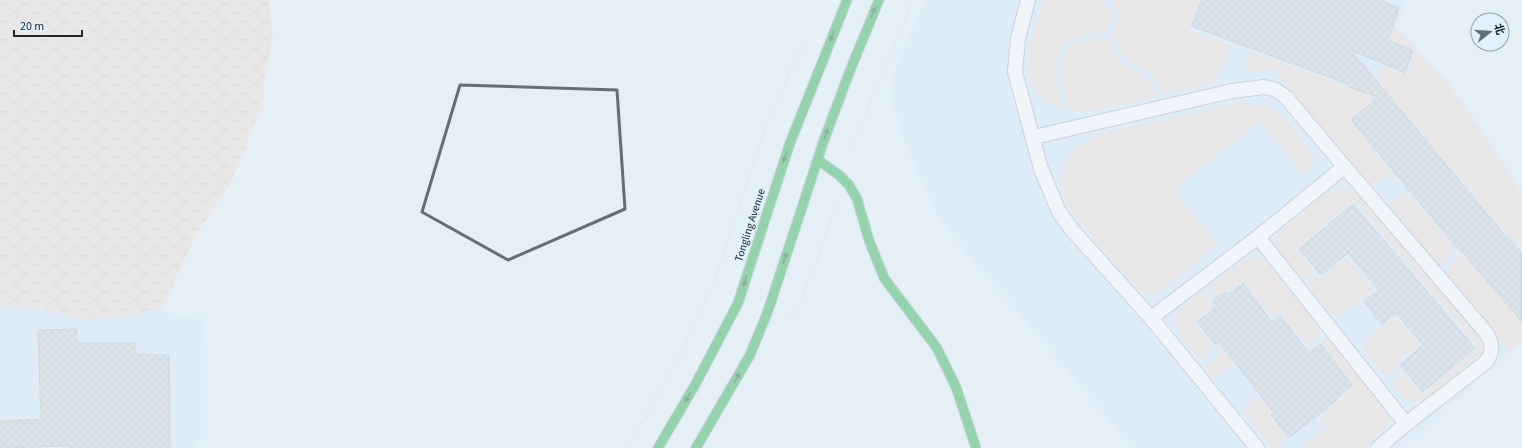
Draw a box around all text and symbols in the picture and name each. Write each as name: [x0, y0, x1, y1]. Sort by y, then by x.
one-way arrow: [871, 7, 877, 19]
scale bar: [14, 12, 82, 38]
north arrow: [1470, 12, 1510, 52]
text: 20 m: [20, 18, 44, 35]
text: 北: [1490, 22, 1508, 37]
one-way arrow: [828, 31, 834, 43]
one-way arrow: [824, 128, 830, 140]
one-way arrow: [782, 152, 788, 164]
street label: Tongling Avenue: [731, 186, 769, 263]
one-way arrow: [782, 251, 788, 263]
one-way arrow: [742, 275, 748, 287]
one-way arrow: [734, 372, 741, 384]
one-way arrow: [684, 391, 691, 403]

